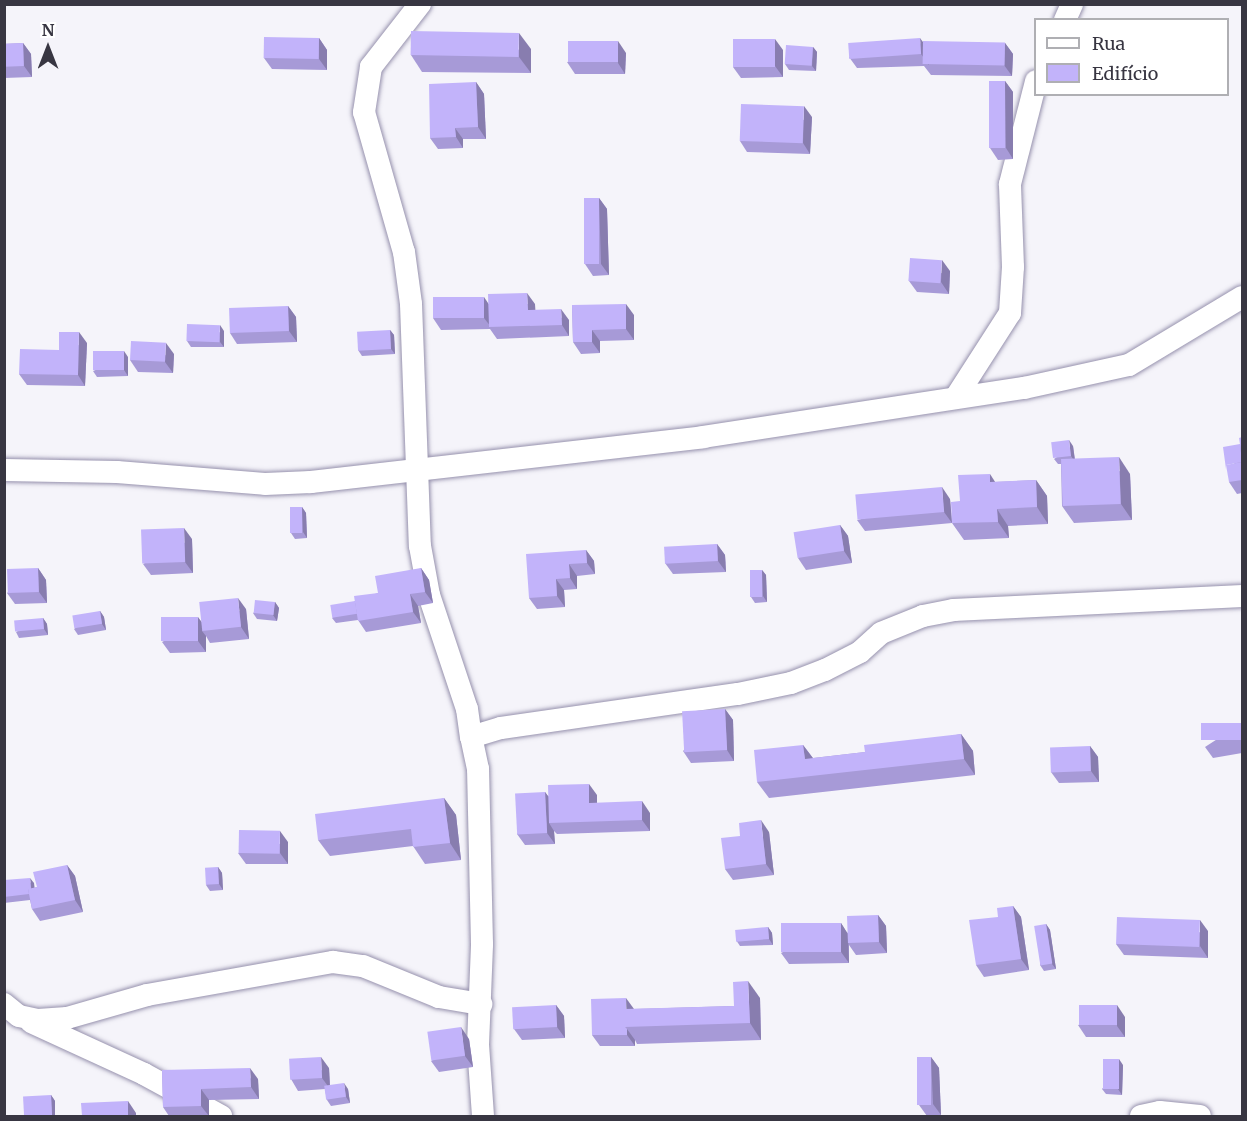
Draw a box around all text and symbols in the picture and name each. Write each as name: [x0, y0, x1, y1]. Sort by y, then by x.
north arrow: [18, 18, 78, 78]
legend: [1034, 18, 1229, 96]
text: N: [42, 20, 54, 40]
text: Rua: [1092, 32, 1125, 55]
text: Edifício: [1092, 62, 1158, 85]

